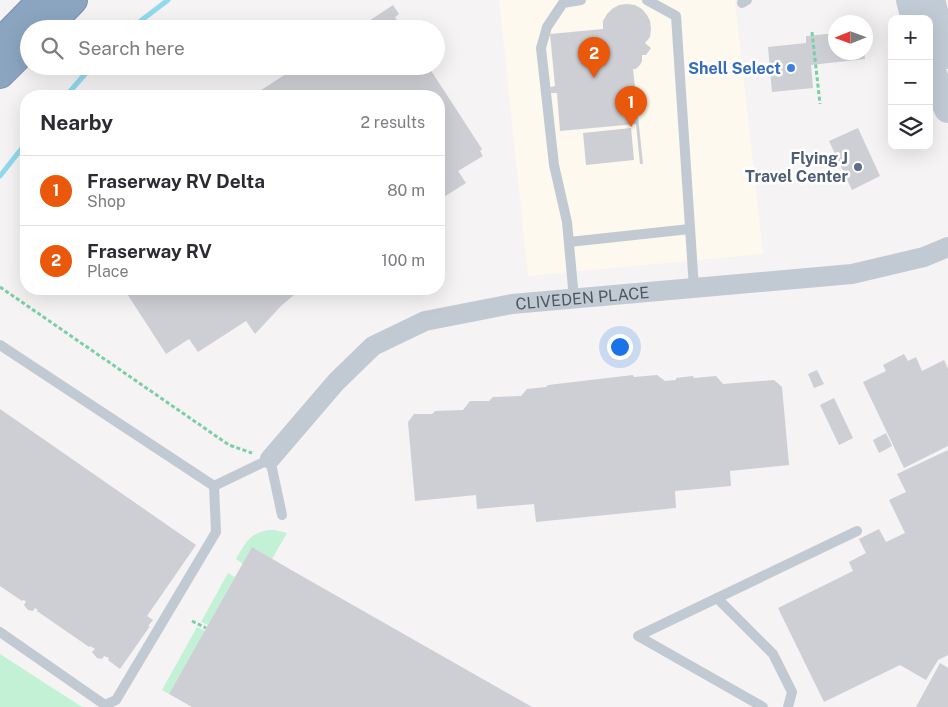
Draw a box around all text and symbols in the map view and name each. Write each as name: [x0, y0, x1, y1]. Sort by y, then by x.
north arrow: [828, 15, 873, 60]
map controls: [888, 15, 933, 150]
button: +: [888, 15, 933, 60]
search box: [20, 20, 445, 75]
icon: search: [38, 34, 66, 62]
text: Search here: [78, 37, 185, 59]
pin: 2: [578, 37, 610, 78]
place label: Shell Select: [688, 59, 781, 78]
button: −: [888, 60, 933, 105]
marker: Shell Select: [785, 62, 797, 74]
pin: 1: [615, 86, 647, 127]
button: layers: [888, 105, 933, 150]
text: Nearby: [40, 110, 113, 135]
text: 2 results: [360, 113, 425, 132]
place label: Flying J Travel Center: [745, 149, 848, 186]
marker: Flying J Travel Center: [852, 161, 864, 173]
text: Fraserway RV Delta: [87, 170, 265, 192]
text: 1: [53, 181, 59, 200]
text: 80 m: [387, 181, 425, 200]
text: Shop: [87, 192, 126, 211]
text: Fraserway RV: [87, 240, 212, 262]
text: 2: [51, 251, 61, 270]
text: 100 m: [381, 251, 425, 270]
text: Place: [87, 262, 129, 281]
street label: CLIVEDEN PLACE: [515, 283, 650, 314]
your location: [607, 334, 633, 360]

